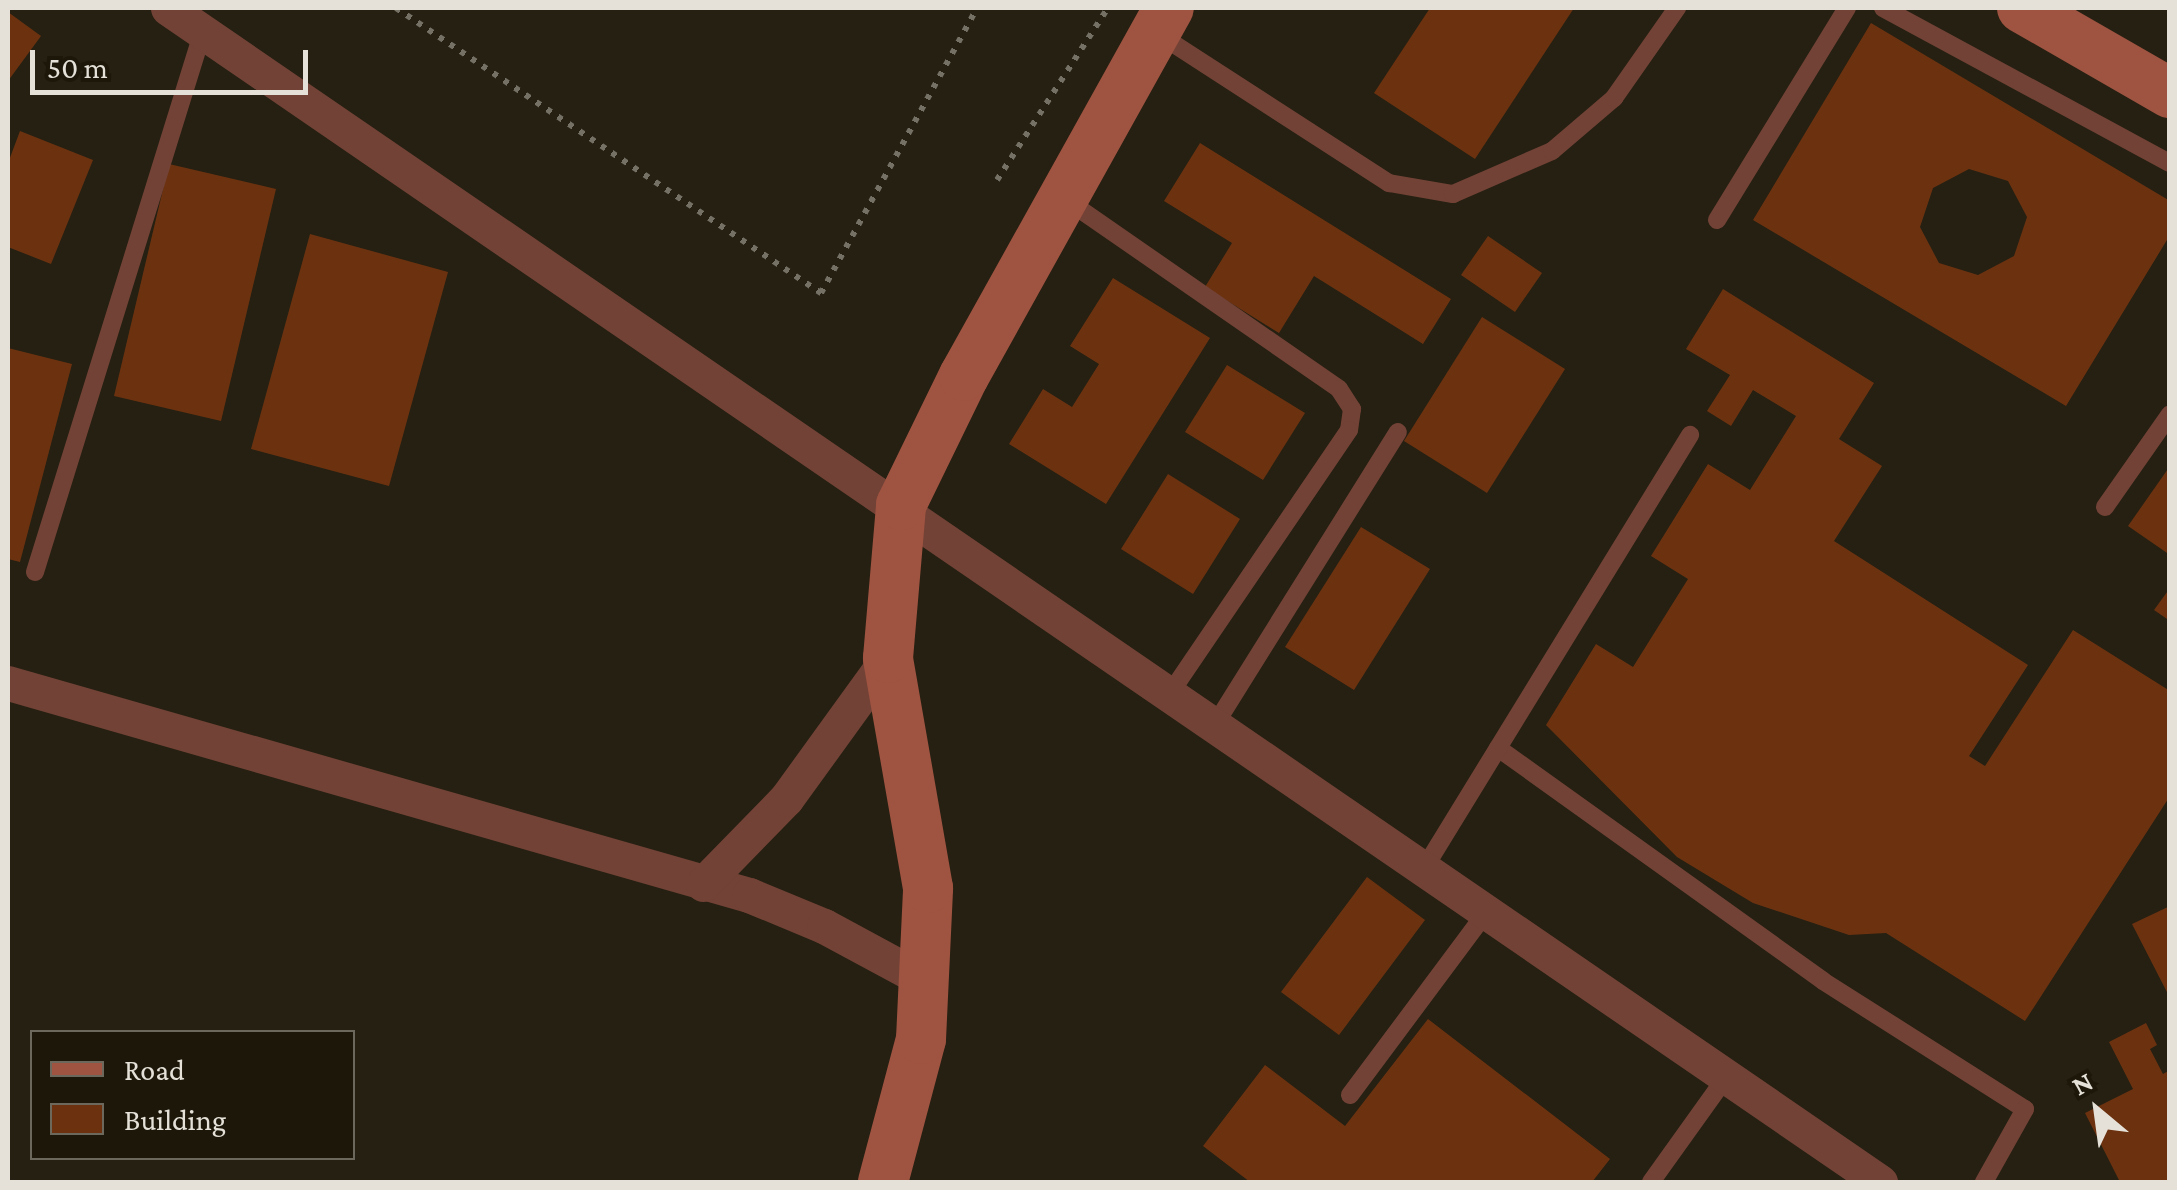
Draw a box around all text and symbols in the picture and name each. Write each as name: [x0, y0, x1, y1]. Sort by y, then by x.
scale bar: [35, 30, 312, 92]
text: 50 m: [47, 51, 108, 84]
legend: [30, 1030, 355, 1160]
text: Road: [124, 1053, 185, 1086]
north arrow: [2047, 1060, 2147, 1160]
text: N: [2066, 1065, 2098, 1102]
text: Building: [124, 1103, 226, 1136]

